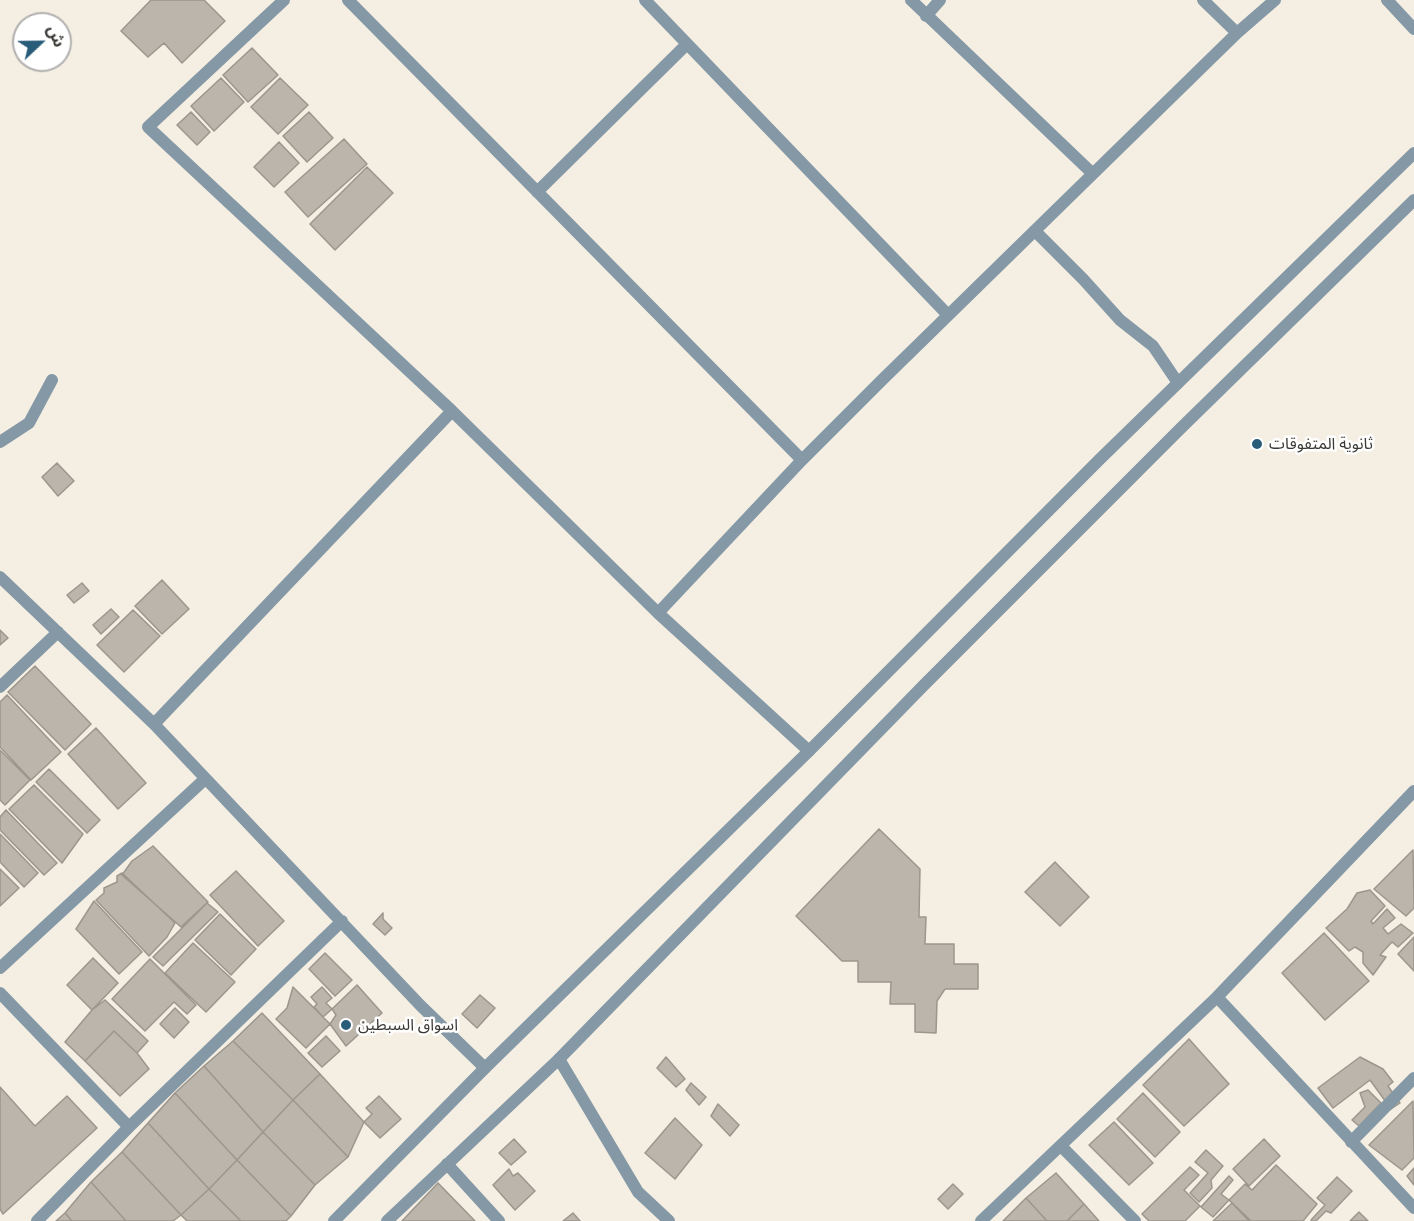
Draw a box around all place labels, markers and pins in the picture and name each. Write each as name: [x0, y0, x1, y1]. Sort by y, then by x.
place label: ثانوية المتفوقات: [1269, 434, 1373, 454]
marker: ثانوية المتفوقات: [1250, 437, 1264, 451]
place label: اسواق السبطين: [358, 1015, 458, 1035]
marker: اسواق السبطين: [339, 1018, 353, 1032]

